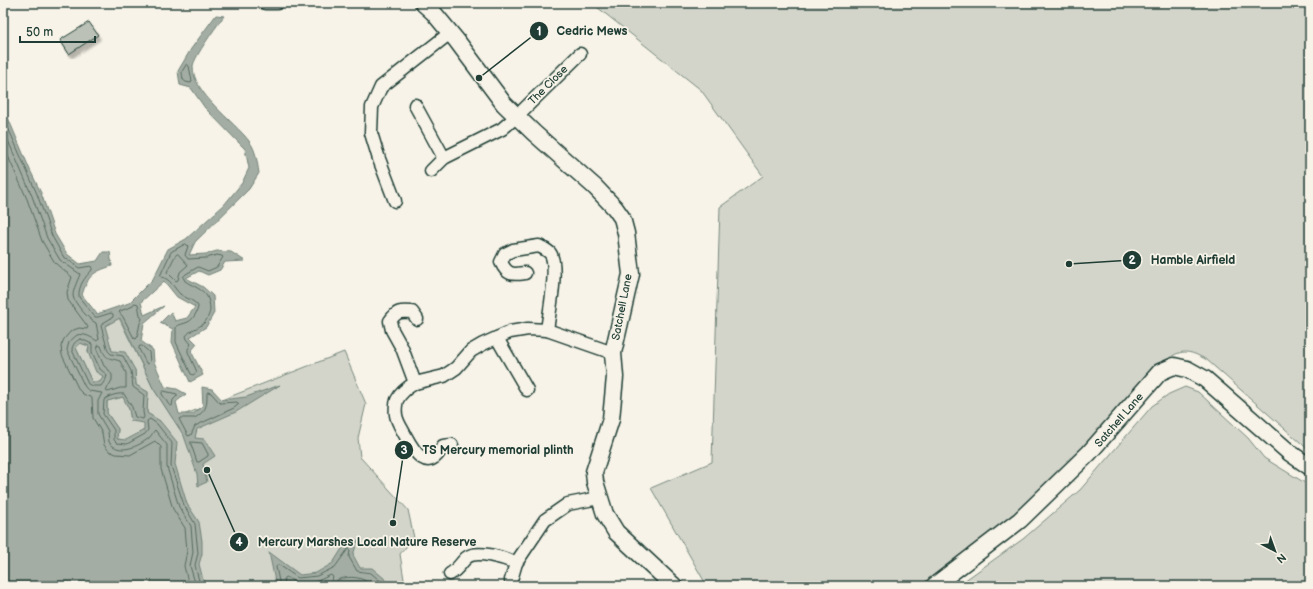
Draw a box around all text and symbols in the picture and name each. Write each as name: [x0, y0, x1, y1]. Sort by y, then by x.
scale bar: [20, 18, 95, 44]
callout: Cedric Mews: [529, 19, 636, 43]
text: 1: [536, 24, 542, 39]
text: Cedric Mews: [557, 24, 628, 39]
text: 50 m: [26, 25, 53, 40]
street label: The Close: [526, 62, 571, 107]
callout: Hamble Airfield: [1122, 248, 1243, 272]
text: 2: [1128, 253, 1136, 268]
text: Hamble Airfield: [1151, 253, 1235, 268]
street label: Satchell Lane: [609, 272, 635, 341]
street label: Satchell Lane: [1092, 390, 1146, 450]
callout: TS Mercury memorial plinth: [394, 438, 581, 462]
text: 3: [400, 443, 408, 458]
text: TS Mercury memorial plinth: [423, 443, 573, 458]
callout: Mercury Marshes Local Nature Reserve: [229, 530, 484, 554]
north arrow: [1255, 531, 1295, 571]
text: 4: [235, 535, 243, 550]
text: Mercury Marshes Local Nature Reserve: [258, 535, 476, 550]
text: N: [1274, 551, 1289, 566]

